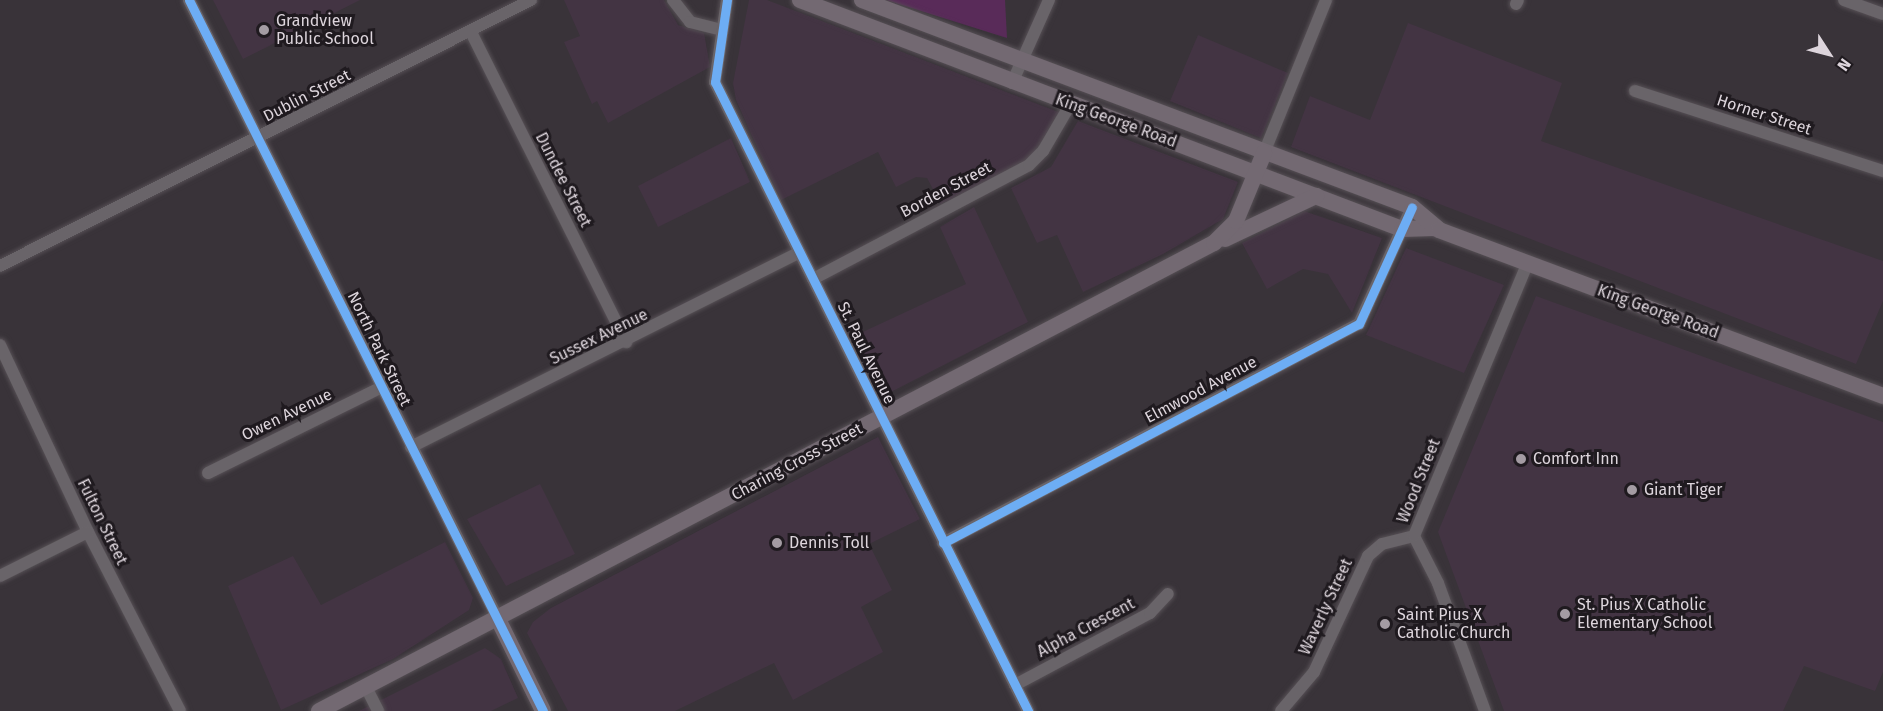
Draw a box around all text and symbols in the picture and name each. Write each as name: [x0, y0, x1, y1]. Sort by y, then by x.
place label: Grandview Public School: [276, 11, 374, 49]
marker: Grandview Public School: [257, 23, 271, 37]
north arrow: [1799, 24, 1859, 84]
text: N: [1833, 55, 1855, 75]
street label: Dublin Street: [260, 66, 354, 126]
street label: King George Road: [1053, 90, 1179, 152]
street label: Horner Street: [1714, 91, 1814, 139]
street label: Dundee Street: [531, 129, 595, 231]
street label: Borden Street: [897, 158, 995, 222]
street label: King George Road: [1595, 281, 1721, 343]
street label: North Park Street: [343, 289, 415, 409]
street label: St. Paul Avenue: [833, 299, 899, 407]
street label: Sussex Avenue: [547, 305, 651, 369]
street label: Elmwood Avenue: [1142, 352, 1260, 428]
street label: Owen Avenue: [239, 385, 335, 445]
street label: Charing Cross Street: [728, 419, 866, 505]
street label: Wood Street: [1393, 436, 1445, 526]
place label: Comfort Inn: [1533, 449, 1619, 469]
marker: Comfort Inn: [1514, 452, 1528, 466]
street label: Fulton Street: [73, 476, 131, 568]
place label: Giant Tiger: [1644, 480, 1722, 500]
marker: Giant Tiger: [1625, 483, 1639, 497]
place label: Dennis Toll: [789, 533, 869, 553]
marker: Dennis Toll: [770, 536, 784, 550]
street label: Waverly Street: [1295, 556, 1357, 658]
street label: Alpha Crescent: [1034, 594, 1138, 662]
place label: St. Pius X Catholic Elementary School: [1577, 595, 1712, 633]
place label: Saint Pius X Catholic Church: [1397, 605, 1510, 643]
marker: St. Pius X Catholic Elementary School: [1558, 607, 1572, 621]
marker: Saint Pius X Catholic Church: [1378, 617, 1392, 631]

